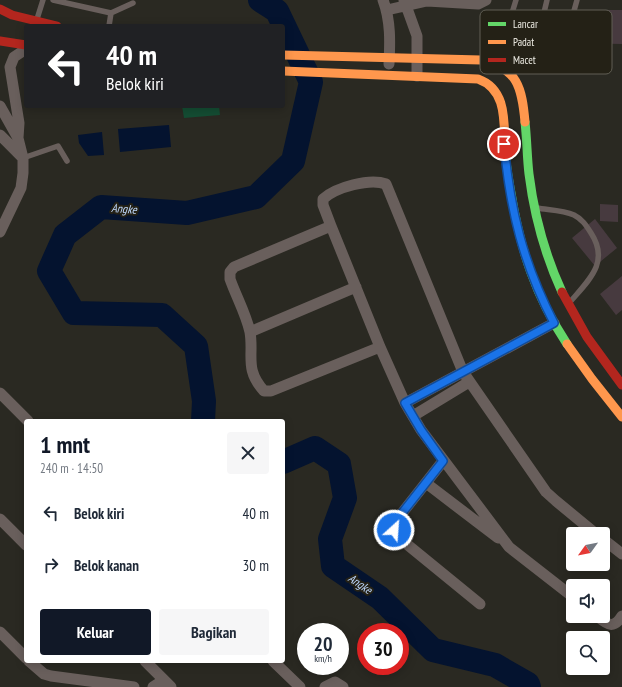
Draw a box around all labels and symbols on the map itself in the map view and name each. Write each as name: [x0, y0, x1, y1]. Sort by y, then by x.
legend: [480, 10, 612, 74]
text: Lancar: [513, 17, 538, 31]
text: Padat: [513, 35, 534, 49]
text: Macet: [513, 53, 536, 67]
pin: [487, 127, 521, 161]
water label: Angke: [111, 200, 138, 217]
position arrow: [373, 509, 415, 551]
north arrow: [566, 527, 610, 571]
water label: Angke: [345, 570, 376, 598]
speed limit sign: 30: [357, 623, 409, 675]

